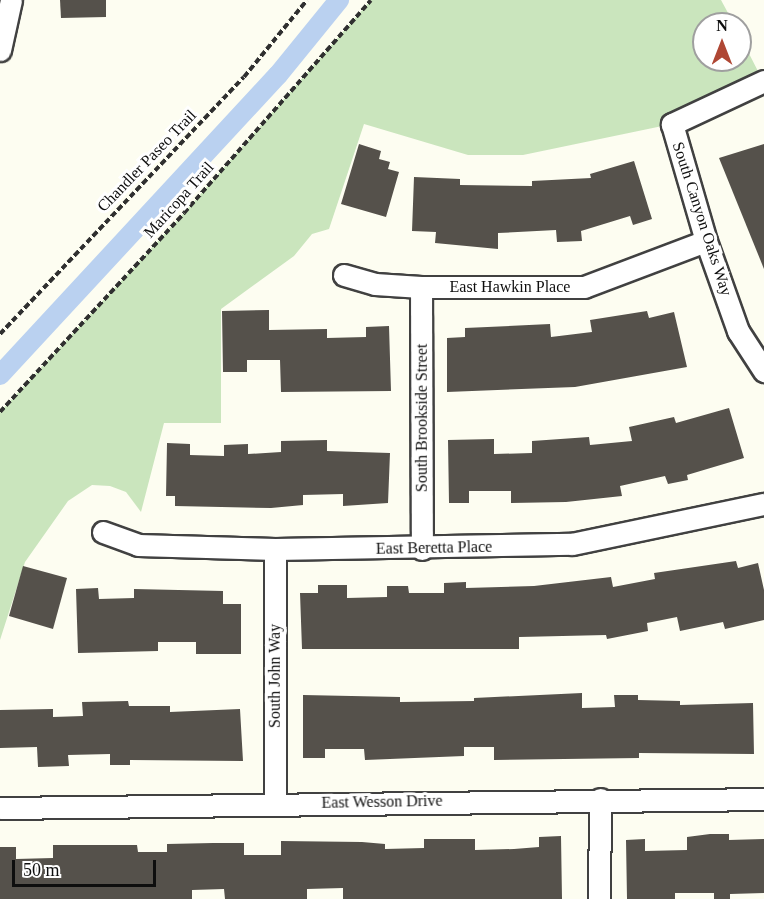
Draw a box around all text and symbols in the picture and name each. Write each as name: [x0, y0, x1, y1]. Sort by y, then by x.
north arrow: [692, 12, 752, 72]
text: N: [716, 17, 728, 34]
street label: Chandler Paseo Trail: [93, 106, 201, 216]
street label: South Canyon Oaks Way: [668, 140, 736, 298]
street label: Maricopa Trail: [140, 158, 218, 242]
street label: East Hawkin Place: [450, 277, 570, 297]
street label: South Brookside Street: [412, 344, 432, 492]
street label: East Beretta Place: [376, 537, 492, 559]
street label: South John Way: [265, 624, 285, 728]
street label: East Wesson Drive: [321, 791, 443, 813]
scale bar: [15, 848, 159, 886]
text: 50 m: [23, 860, 60, 880]

